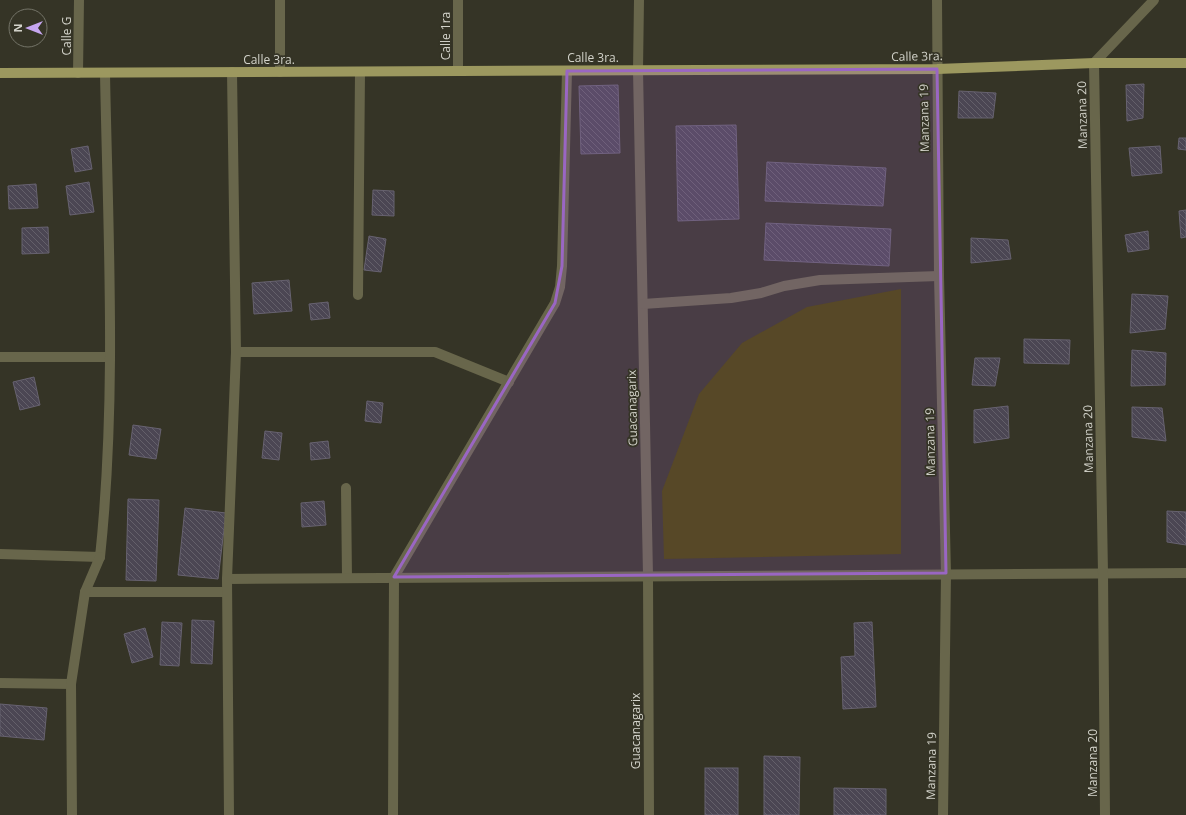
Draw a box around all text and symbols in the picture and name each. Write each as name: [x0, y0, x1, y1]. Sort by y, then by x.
north arrow: [8, 8, 48, 48]
street label: Calle 1ra: [437, 12, 454, 60]
street label: Calle G: [58, 17, 75, 55]
text: N: [10, 24, 25, 32]
street label: Calle 3ra.: [891, 47, 943, 65]
street label: Calle 3ra.: [567, 49, 619, 66]
street label: Calle 3ra.: [243, 51, 295, 68]
street label: Manzana 20: [1073, 81, 1091, 149]
street label: Manzana 19: [915, 84, 933, 152]
street label: Guacanagarix: [623, 369, 641, 446]
street label: Manzana 20: [1079, 405, 1097, 473]
street label: Manzana 19: [921, 408, 939, 476]
street label: Guacanagarix: [627, 692, 644, 769]
street label: Manzana 20: [1084, 729, 1101, 797]
street label: Manzana 19: [922, 732, 940, 800]

